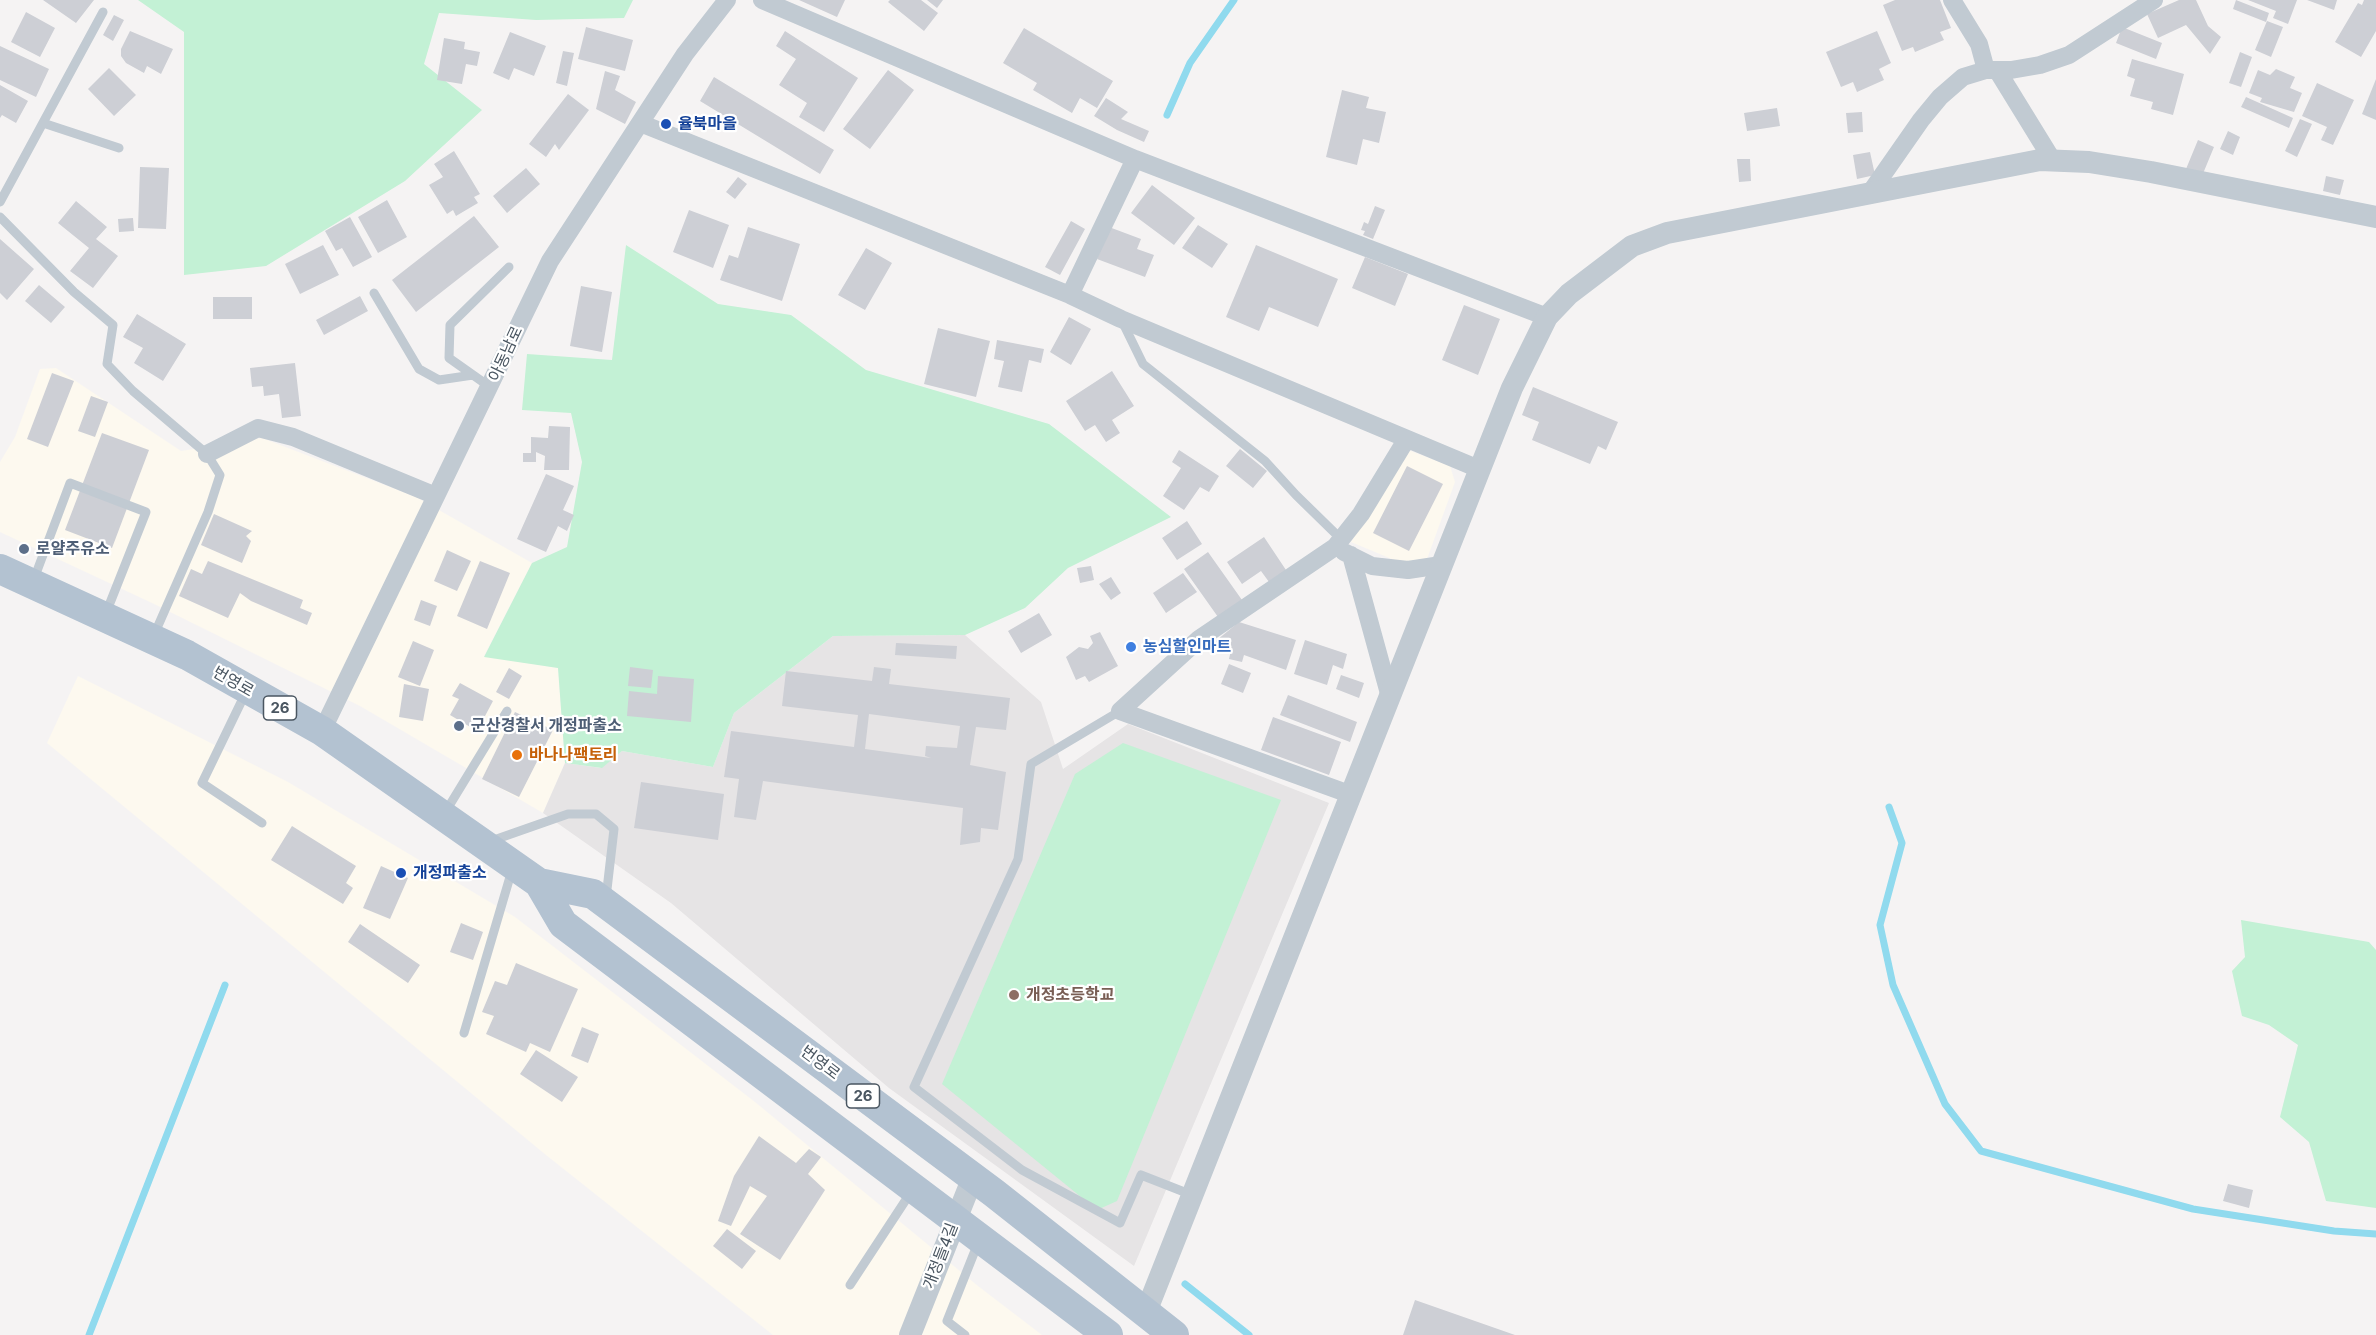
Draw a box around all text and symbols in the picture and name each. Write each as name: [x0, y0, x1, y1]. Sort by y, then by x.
place label: 율북마을: [678, 114, 737, 134]
marker: 율북마을: [659, 117, 673, 131]
street label: 아동남로: [485, 323, 527, 385]
place label: 로얄주유소: [36, 539, 110, 559]
marker: 로얄주유소: [17, 542, 31, 556]
place label: 농심할인마트: [1143, 637, 1231, 657]
marker: 농심할인마트: [1124, 640, 1138, 654]
street label: 번영로: [209, 663, 257, 701]
road number: 26: [264, 696, 296, 720]
place label: 군산경찰서 개정파출소: [471, 716, 622, 736]
marker: 군산경찰서 개정파출소: [452, 719, 466, 733]
place label: 바나나팩토리: [529, 745, 617, 765]
marker: 바나나팩토리: [510, 748, 524, 762]
place label: 개정파출소: [413, 863, 487, 883]
marker: 개정파출소: [394, 866, 408, 880]
place label: 개정초등학교: [1026, 985, 1114, 1005]
marker: 개정초등학교: [1007, 988, 1021, 1002]
street label: 번영로: [797, 1042, 843, 1084]
road number: 26: [846, 1084, 880, 1108]
street label: 개정들4길: [920, 1220, 962, 1292]

